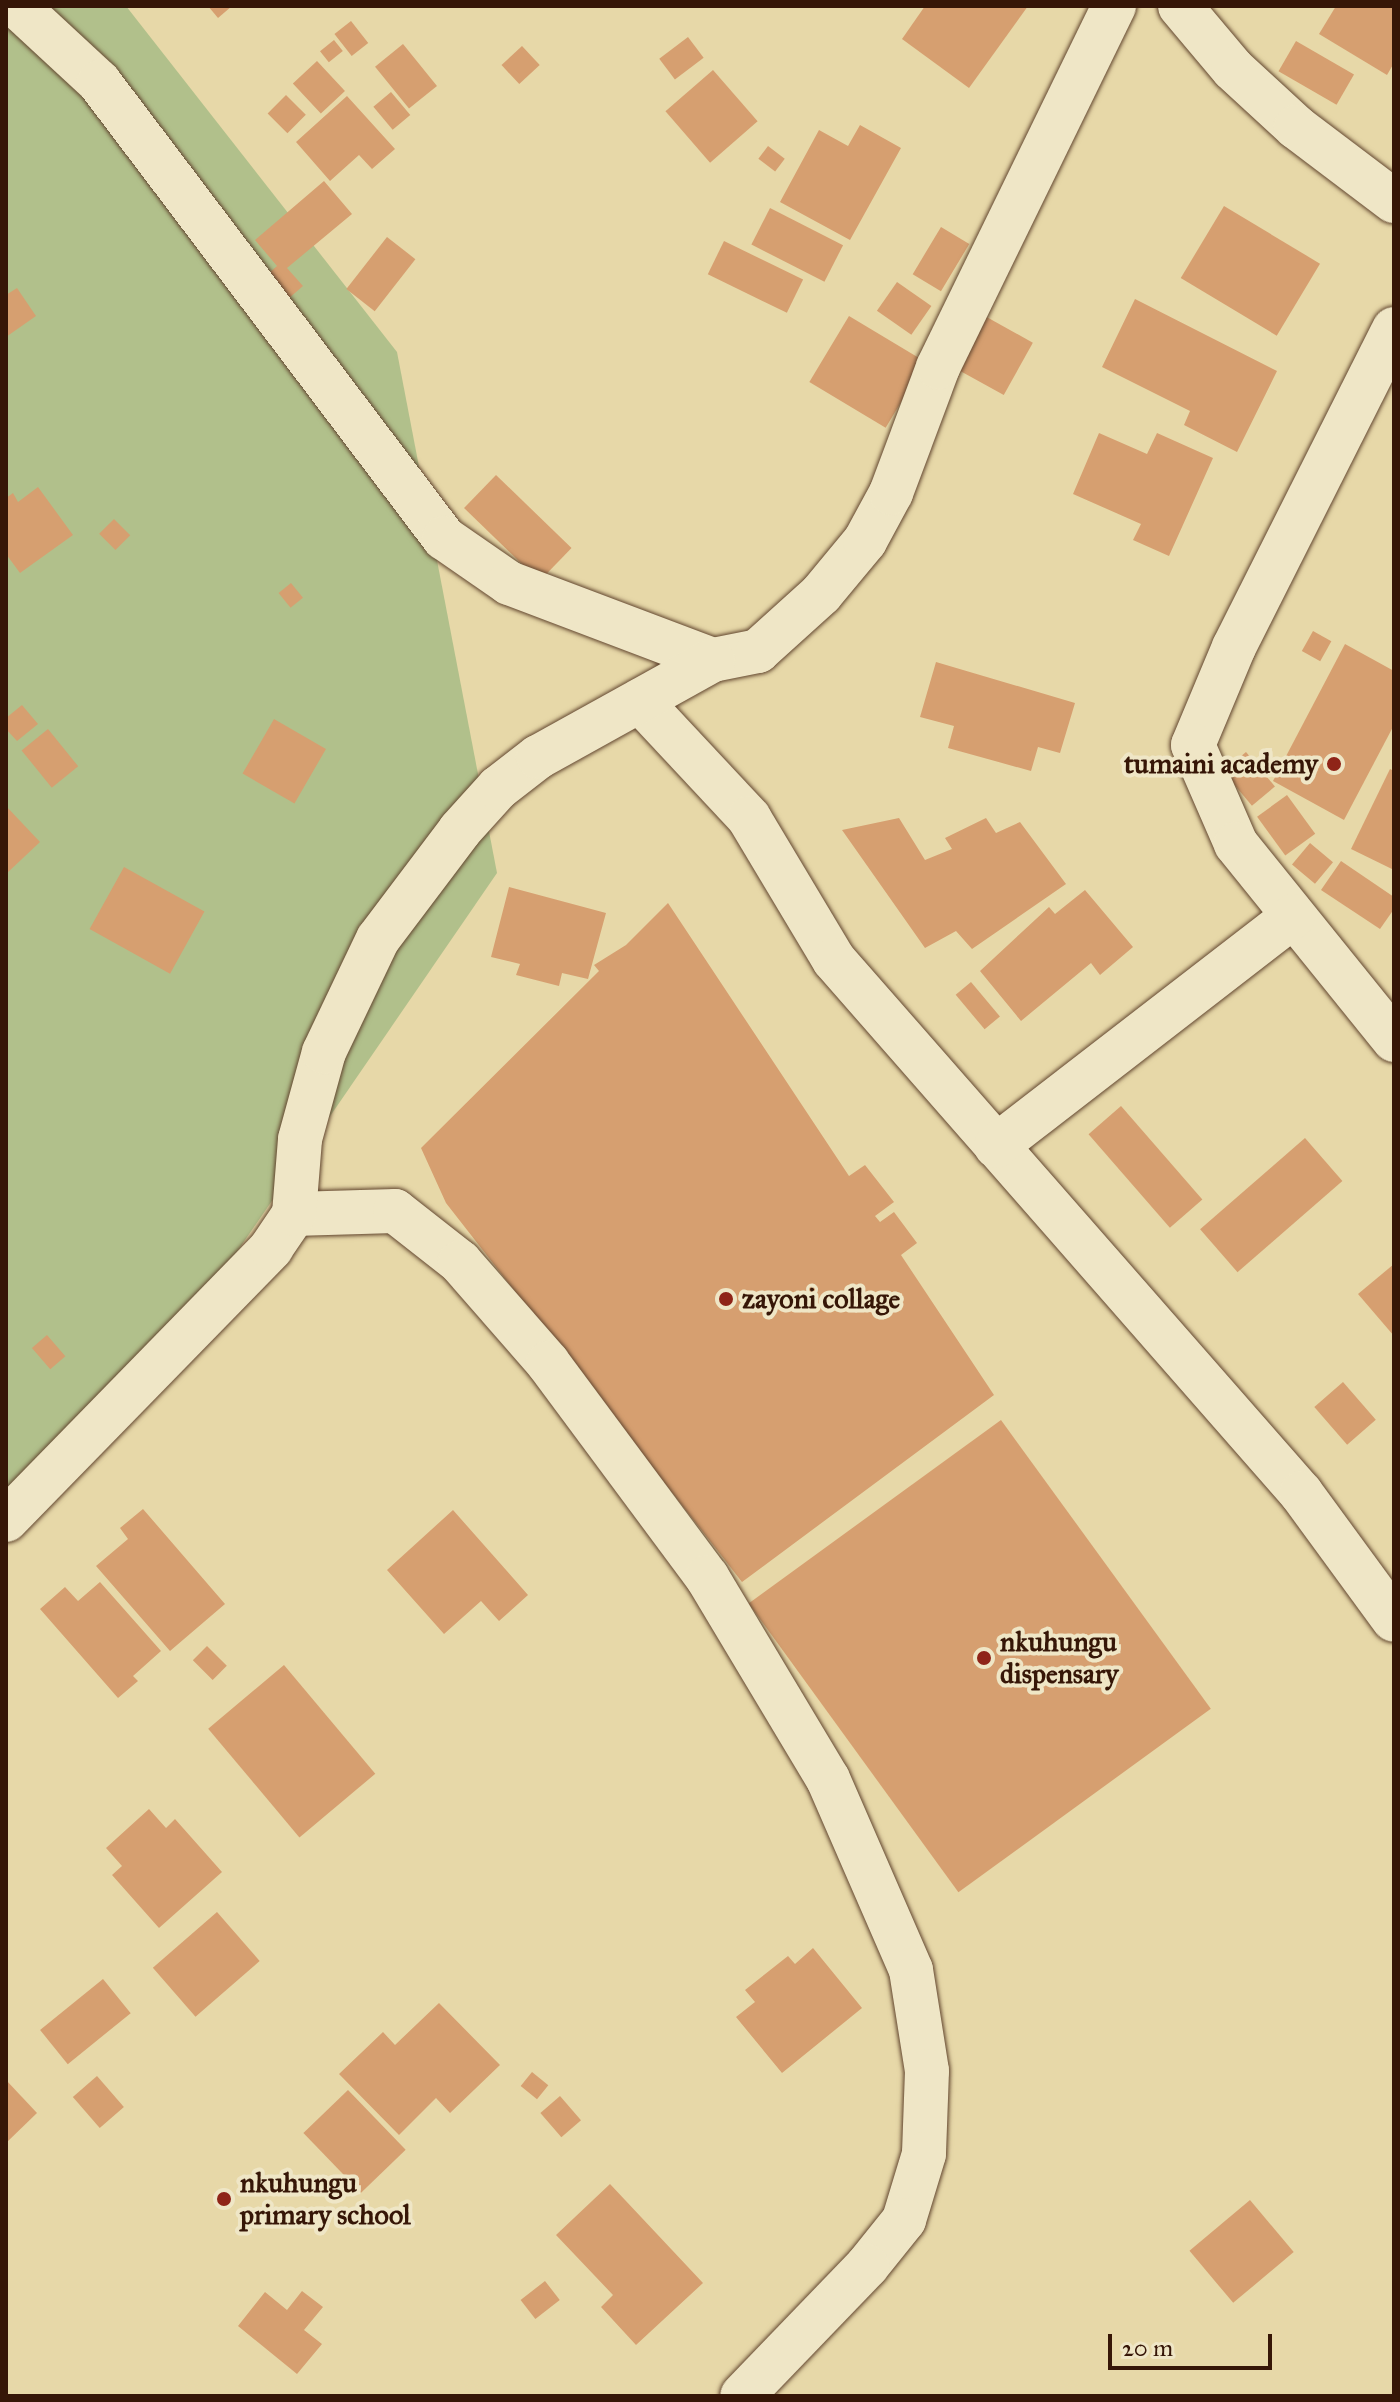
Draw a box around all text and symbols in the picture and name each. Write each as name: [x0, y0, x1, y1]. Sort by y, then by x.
place label: tumaini academy: [1124, 747, 1318, 781]
marker: tumaini academy: [1325, 755, 1343, 773]
place label: zayoni collage: [742, 1282, 900, 1316]
marker: zayoni collage: [717, 1290, 735, 1308]
place label: nkuhungu dispensary: [1000, 1625, 1118, 1691]
marker: nkuhungu dispensary: [975, 1649, 993, 1667]
place label: nkuhungu primary school: [240, 2166, 411, 2232]
marker: nkuhungu primary school: [215, 2190, 233, 2208]
scale bar: [1112, 2318, 1276, 2368]
text: 20 m: [1122, 2333, 1173, 2363]

